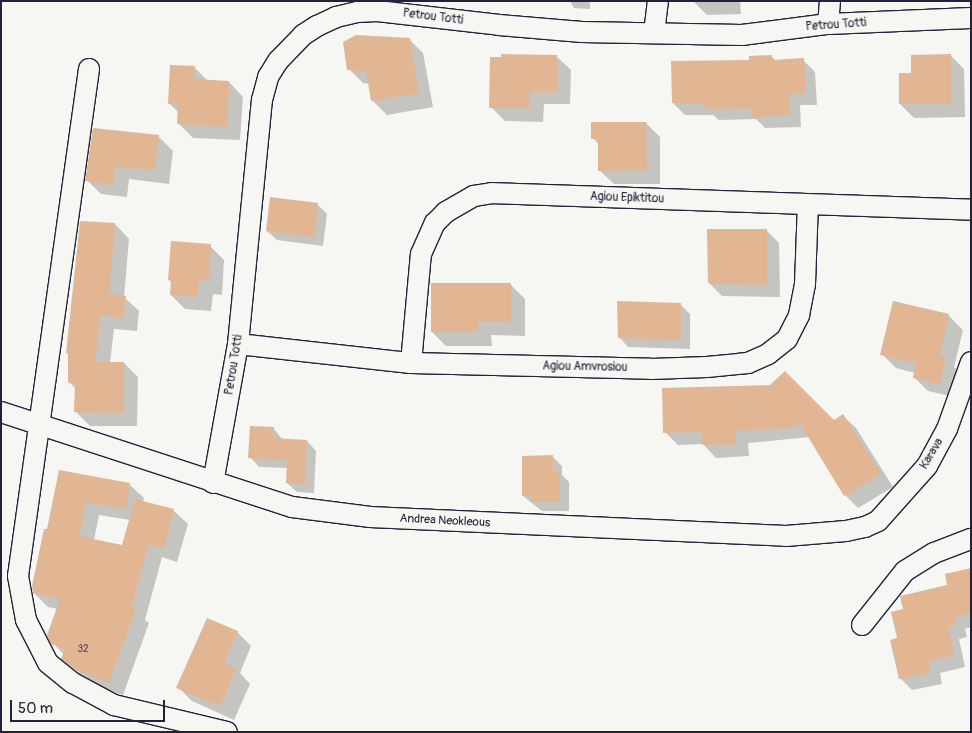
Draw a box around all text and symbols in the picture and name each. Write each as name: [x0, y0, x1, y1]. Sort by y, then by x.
street label: Petrou Totti: [402, 6, 464, 28]
street label: Petrou Totti: [805, 16, 867, 34]
street label: Agiou Epiktitou: [590, 190, 664, 206]
street label: Petrou Totti: [222, 334, 246, 396]
street label: Agiou Amvrosiou: [542, 359, 628, 375]
street label: Karava: [917, 436, 947, 472]
street label: Andrea Neokleous: [399, 511, 491, 531]
house number: 32: [77, 644, 89, 656]
scale bar: [12, 690, 168, 722]
text: 50 m: [18, 699, 53, 718]

